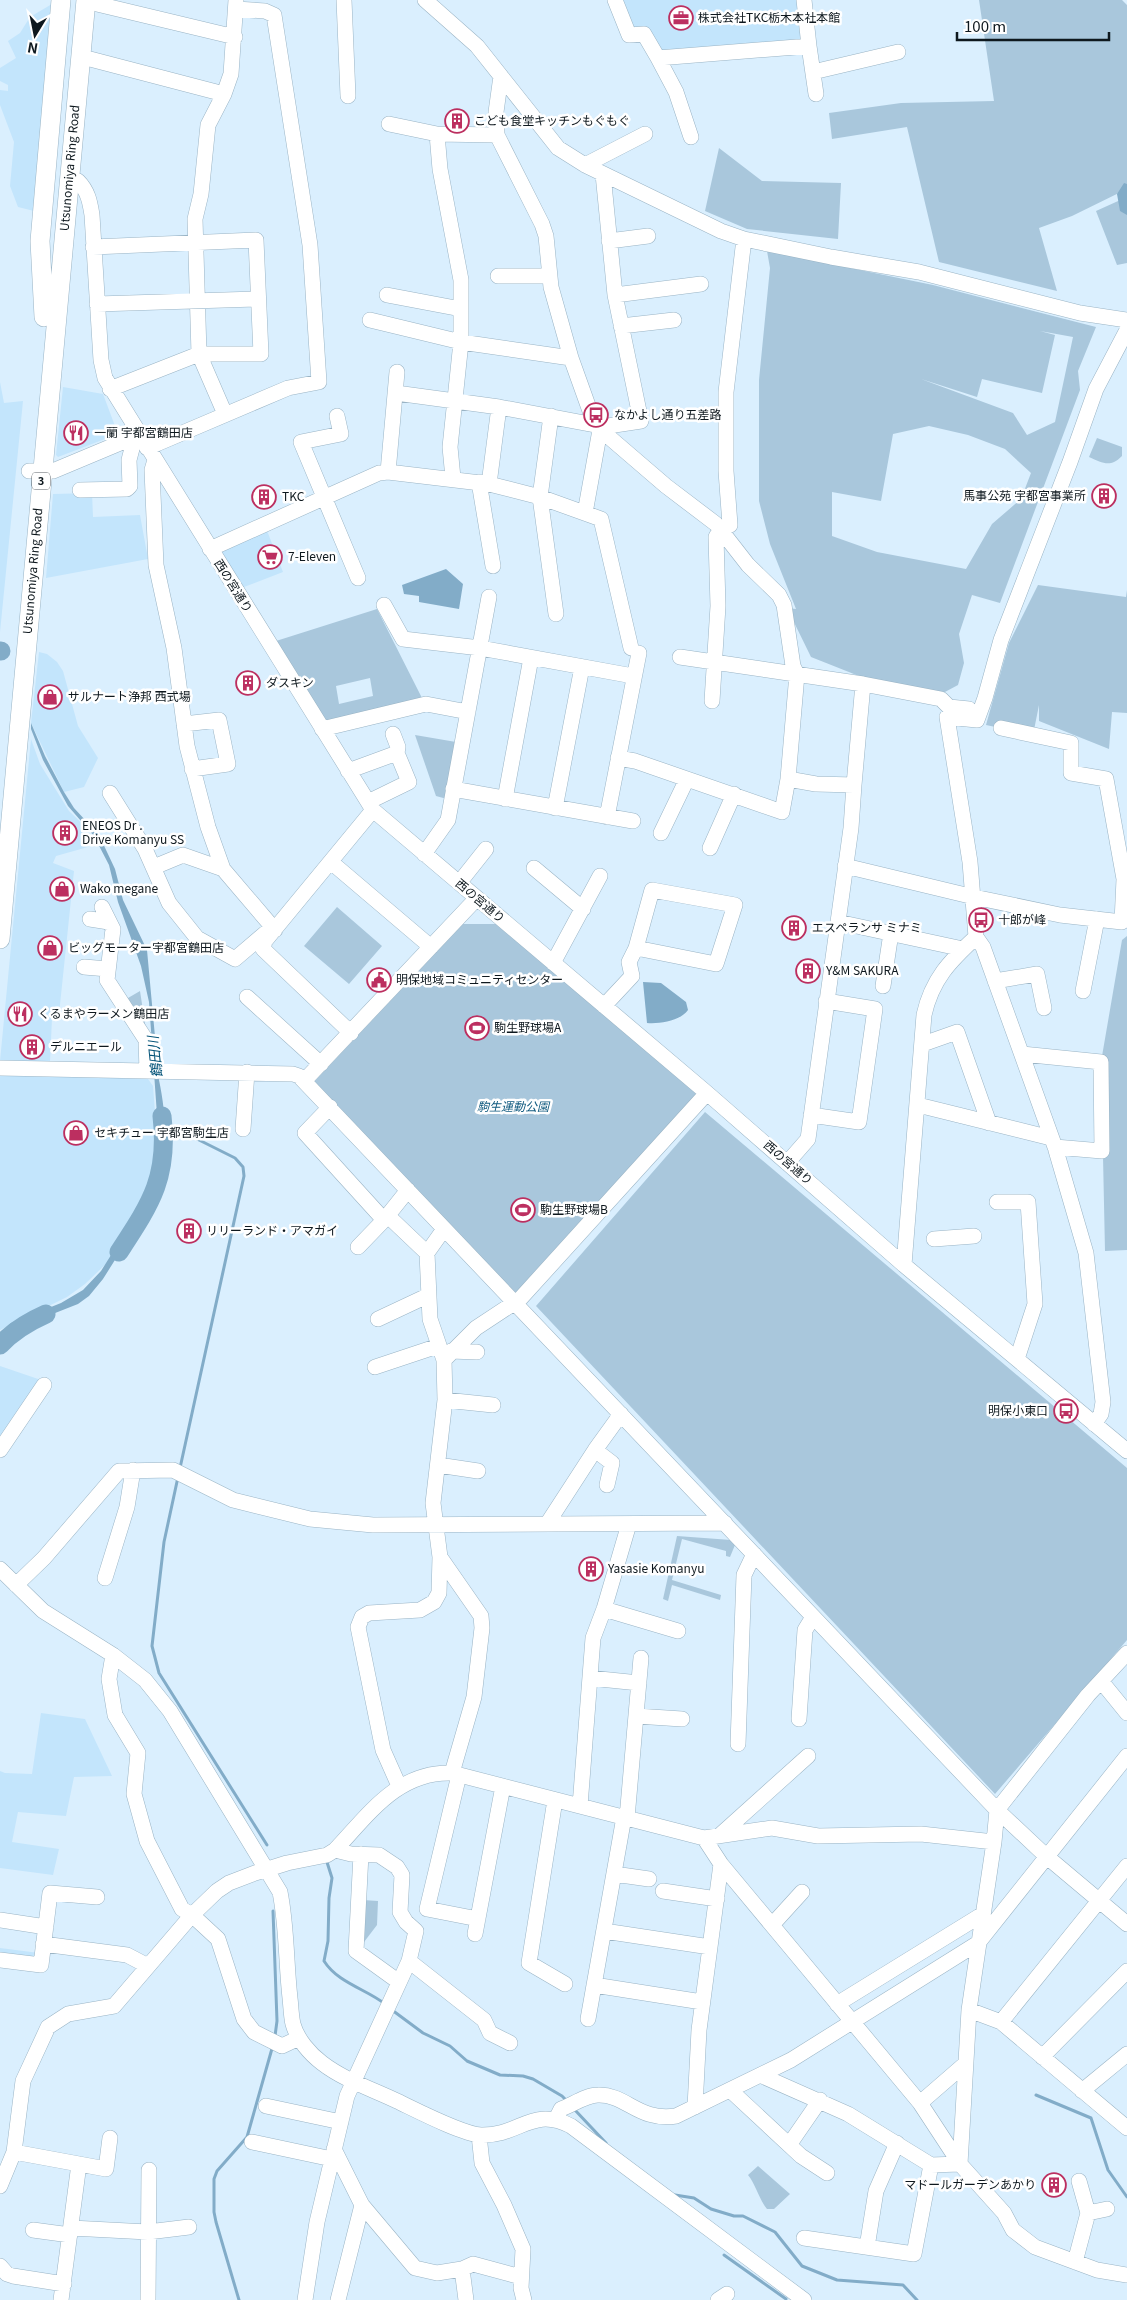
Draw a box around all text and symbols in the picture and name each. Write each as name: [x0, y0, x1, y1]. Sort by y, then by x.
office icon: 株式会社TKC栃木本社本館: [668, 5, 694, 31]
place label: 株式会社TKC栃木本社本館: [698, 8, 840, 25]
north arrow: [10, 10, 60, 60]
scale bar: [957, 10, 1110, 42]
text: 100 m: [964, 15, 1006, 36]
text: N: [26, 38, 39, 60]
street label: Utsunomiya Ring Road: [55, 104, 82, 232]
building icon: こども食堂キッチンもぐもぐ: [444, 108, 470, 134]
place label: こども食堂キッチンもぐもぐ: [474, 111, 630, 128]
bus stop icon: なかよし通り五差路: [583, 402, 609, 428]
place label: なかよし通り五差路: [614, 405, 721, 422]
restaurant icon: 一蘭 宇都宮鶴田店: [63, 420, 89, 446]
place label: 一蘭 宇都宮鶴田店: [94, 423, 193, 440]
road number: 3: [32, 472, 50, 490]
building icon: 馬事公苑 宇都宮事業所: [1091, 483, 1117, 509]
building icon: TKC: [251, 484, 277, 510]
place label: 馬事公苑 宇都宮事業所: [963, 486, 1086, 503]
place label: TKC: [282, 487, 305, 504]
street label: Utsunomiya Ring Road: [18, 507, 45, 635]
supermarket icon: 7-Eleven: [257, 544, 283, 570]
place label: 7-Eleven: [288, 547, 336, 564]
street label: 西の宮通り: [211, 555, 257, 615]
building icon: ダスキン: [235, 670, 261, 696]
place label: ダスキン: [266, 673, 314, 690]
shop icon: サルナート浄邦 西式場: [37, 684, 63, 710]
place label: サルナート浄邦 西式場: [68, 687, 191, 704]
place label: ENEOS Dr . Drive Komanyu SS: [82, 816, 184, 847]
building icon: ENEOS Dr . Drive Komanyu SS: [52, 820, 78, 846]
street label: 西の宮通り: [453, 874, 509, 926]
shop icon: Wako megane: [49, 876, 75, 902]
place label: Wako megane: [80, 879, 159, 896]
bus stop icon: 十郎が峰: [968, 907, 994, 933]
place label: 十郎が峰: [998, 910, 1046, 927]
building icon: エスペランサ ミナミ: [781, 915, 807, 941]
place label: エスペランサ ミナミ: [812, 918, 922, 935]
shop icon: ビッグモーター宇都宮鶴田店: [37, 935, 63, 961]
place label: ビッグモーター宇都宮鶴田店: [68, 938, 224, 955]
building icon: Y&M SAKURA: [795, 958, 821, 984]
place label: Y&M SAKURA: [825, 961, 899, 978]
public building icon: 明保地域コミュニティセンター: [366, 967, 392, 993]
place label: 明保地域コミュニティセンター: [396, 970, 563, 987]
restaurant icon: くるまやラーメン鶴田店: [7, 1001, 33, 1027]
place label: くるまやラーメン鶴田店: [38, 1004, 169, 1021]
sports icon: 駒生野球場A: [464, 1015, 490, 1041]
place label: 駒生野球場A: [494, 1018, 562, 1035]
water label: 鶴田川: [142, 1033, 166, 1079]
building icon: デルニエール: [19, 1034, 45, 1060]
place label: デルニエール: [50, 1037, 122, 1054]
park label: 駒生運動公園: [477, 1097, 551, 1114]
shop icon: セキチュー 宇都宮駒生店: [63, 1120, 89, 1146]
place label: セキチュー 宇都宮駒生店: [94, 1123, 229, 1140]
street label: 西の宮通り: [761, 1136, 817, 1188]
sports icon: 駒生野球場B: [510, 1197, 536, 1223]
place label: 駒生野球場B: [540, 1200, 608, 1217]
building icon: リリーランド・アマガイ: [176, 1218, 202, 1244]
place label: リリーランド・アマガイ: [206, 1221, 338, 1238]
bus stop icon: 明保小東口: [1053, 1398, 1079, 1424]
place label: 明保小東口: [988, 1401, 1048, 1418]
building icon: Yasasie Komanyu: [578, 1556, 604, 1582]
place label: Yasasie Komanyu: [607, 1559, 704, 1576]
building icon: マドールガーデンあかり: [1041, 2172, 1067, 2198]
place label: マドールガーデンあかり: [904, 2175, 1036, 2192]

